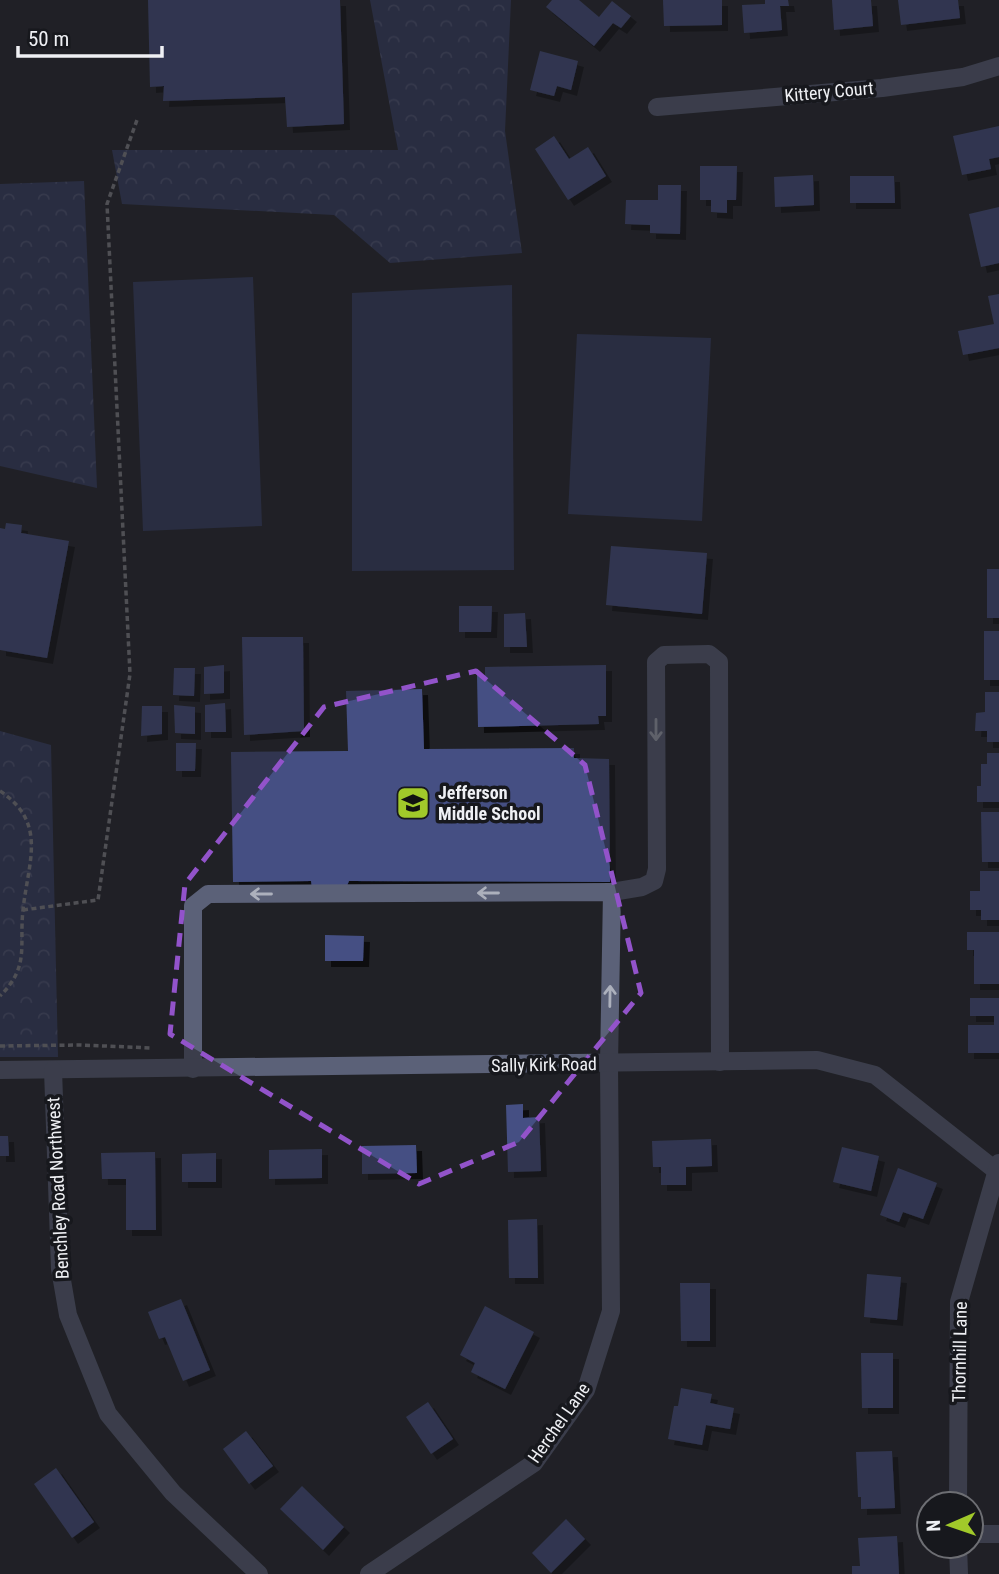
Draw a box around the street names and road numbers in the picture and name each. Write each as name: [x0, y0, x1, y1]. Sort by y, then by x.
street label: Kittery Court: [783, 77, 874, 106]
street label: Sally Kirk Road: [491, 1053, 597, 1076]
street label: Benchley Road Northwest: [42, 1097, 73, 1280]
street label: Thornhill Lane: [948, 1301, 971, 1403]
street label: Herchel Lane: [523, 1379, 594, 1467]

